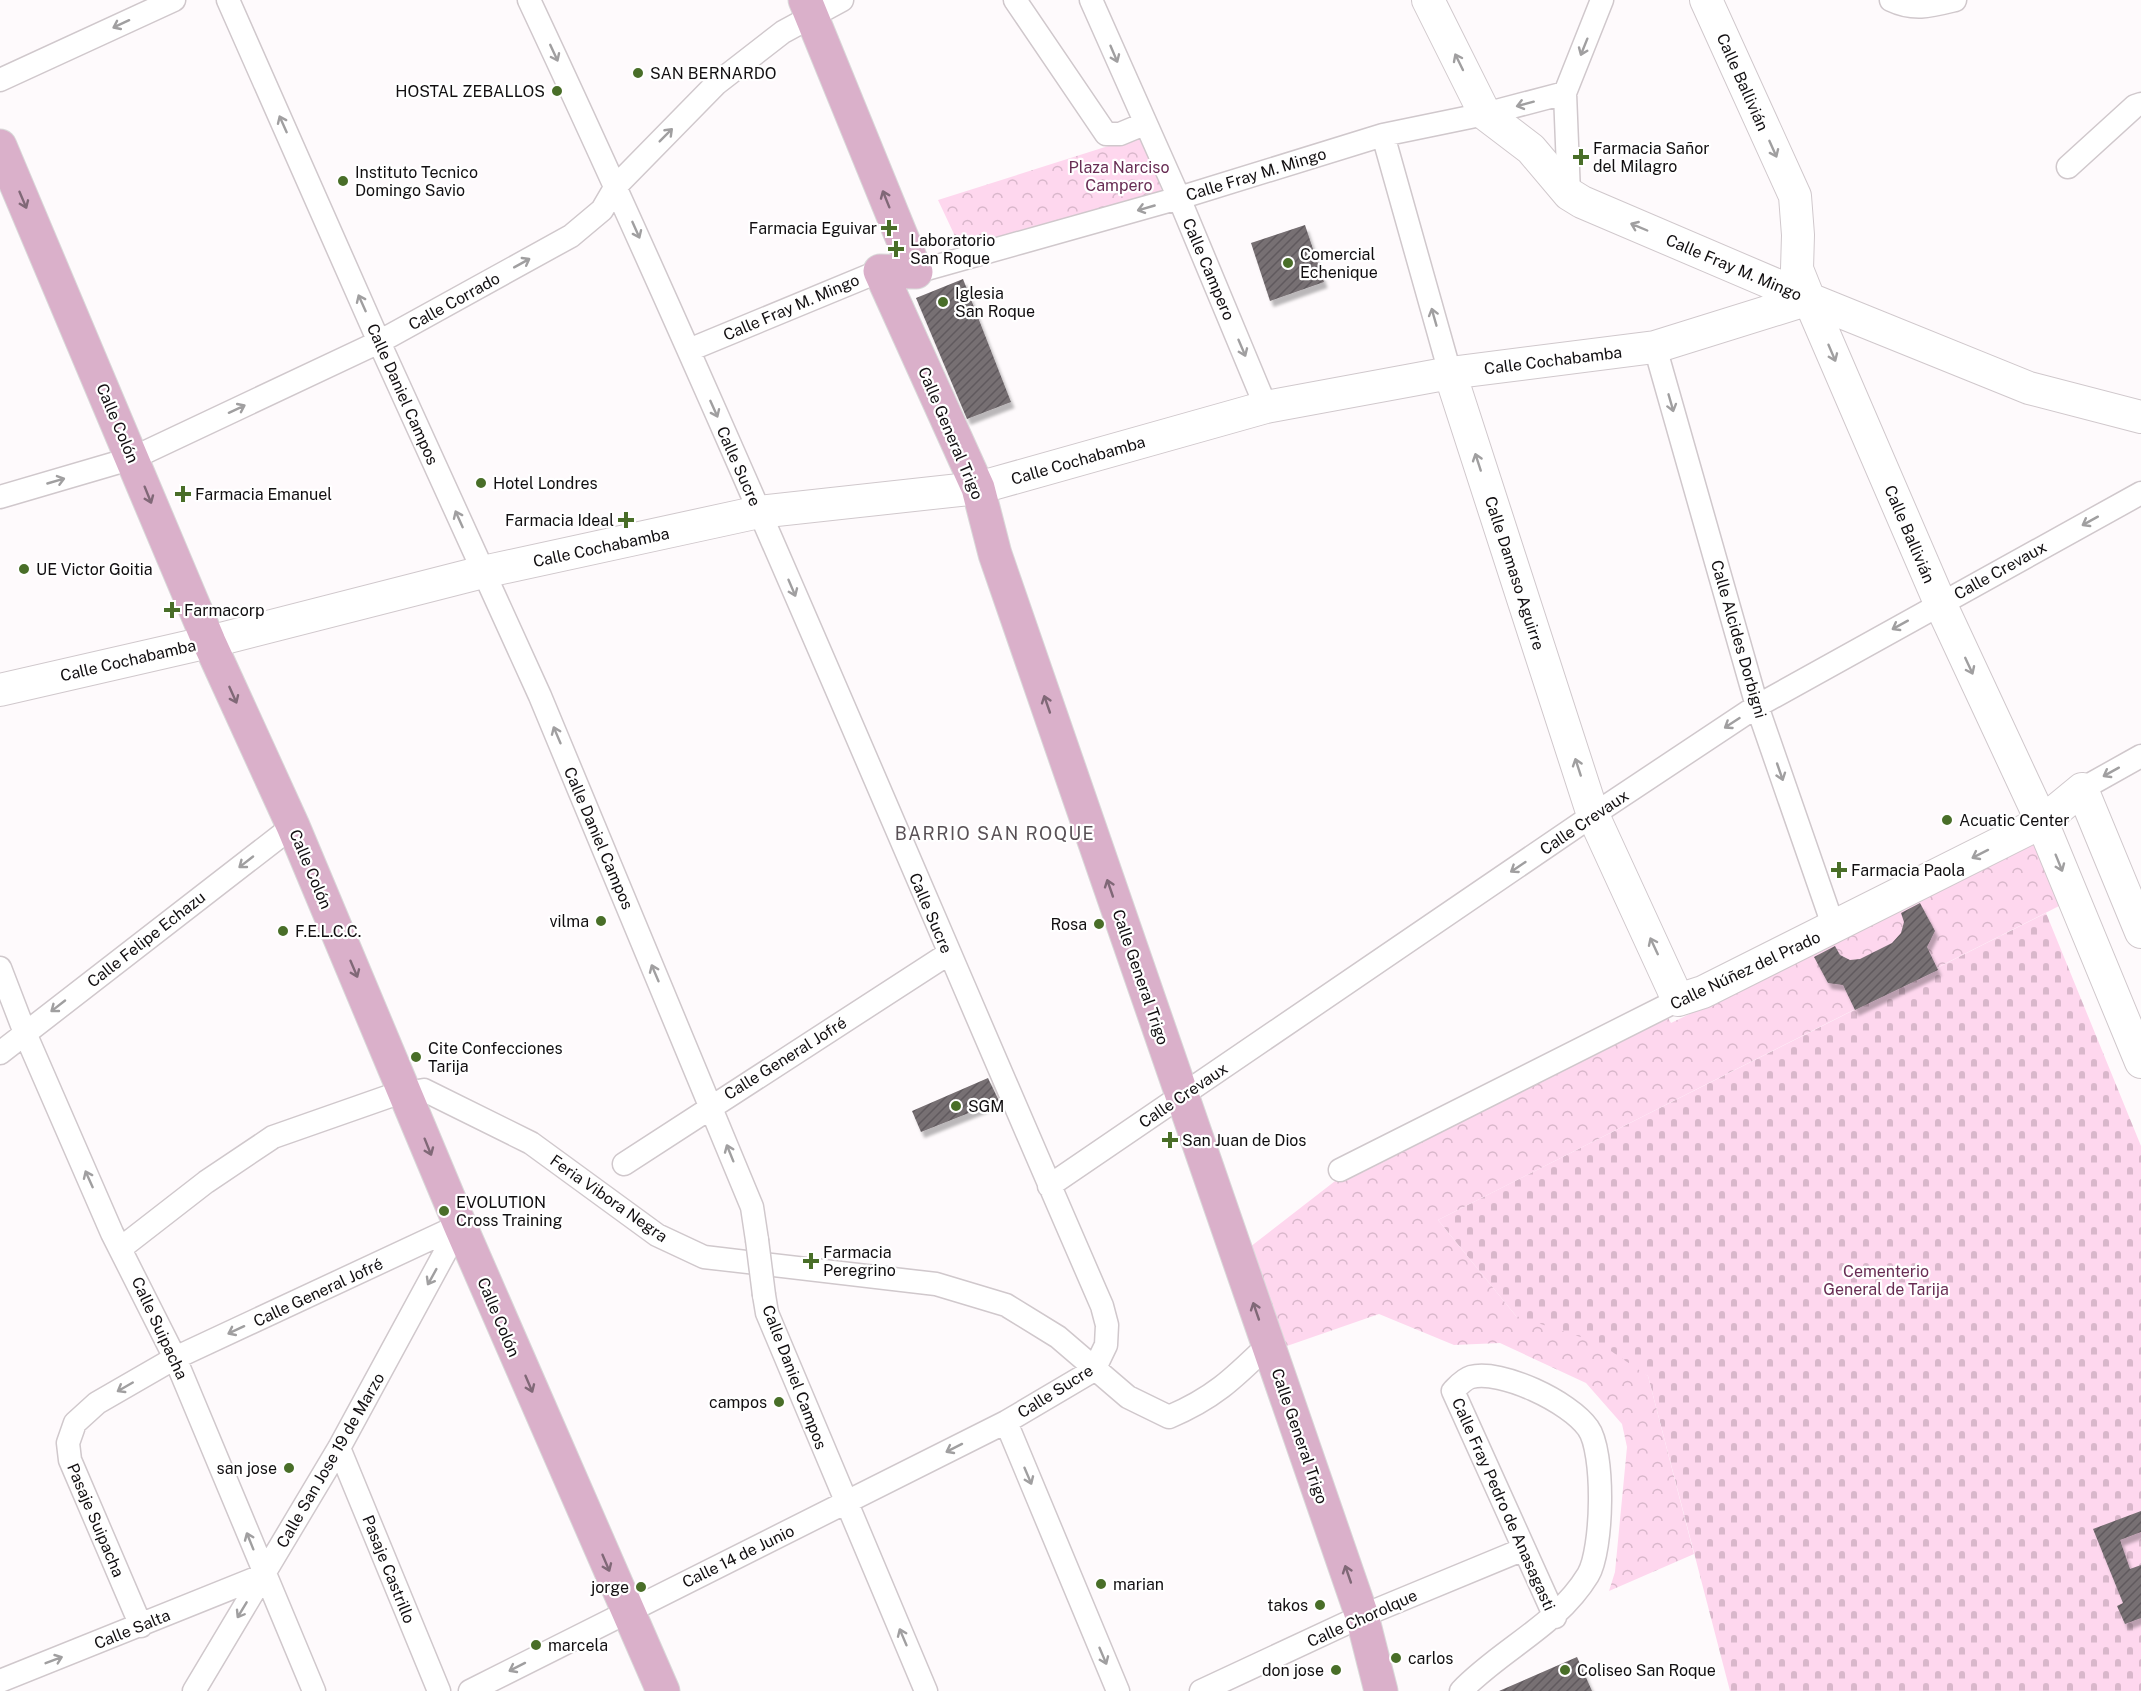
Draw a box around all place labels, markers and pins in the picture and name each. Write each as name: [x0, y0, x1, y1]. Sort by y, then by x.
place label: SAN BERNARDO: [650, 64, 777, 83]
marker: SAN BERNARDO: [631, 66, 645, 80]
place label: HOSTAL ZEBALLOS: [395, 82, 545, 101]
marker: HOSTAL ZEBALLOS: [550, 84, 564, 98]
place label: Farmacia Sañor del Milagro: [1593, 139, 1709, 176]
marker: Farmacia Sañor del Milagro: [1574, 150, 1588, 164]
place label: Instituto Tecnico Domingo Savio: [355, 163, 478, 200]
marker: Instituto Tecnico Domingo Savio: [336, 174, 350, 188]
place label: Farmacia Eguivar: [749, 219, 877, 238]
marker: Farmacia Eguivar: [882, 221, 896, 235]
place label: Laboratorio San Roque: [910, 231, 995, 268]
marker: Laboratorio San Roque: [887, 240, 905, 258]
place label: Comercial Echenique: [1300, 245, 1378, 282]
marker: Comercial Echenique: [1281, 256, 1295, 270]
place label: Iglesia San Roque: [955, 284, 1035, 321]
marker: Iglesia San Roque: [936, 295, 950, 309]
place label: Hotel Londres: [493, 474, 598, 493]
marker: Hotel Londres: [474, 476, 488, 490]
place label: Farmacia Emanuel: [195, 485, 332, 504]
marker: Farmacia Emanuel: [176, 487, 190, 501]
place label: Farmacia Ideal: [505, 511, 614, 530]
marker: Farmacia Ideal: [619, 513, 633, 527]
place label: UE Victor Goitia: [36, 560, 153, 579]
marker: UE Victor Goitia: [17, 562, 31, 576]
place label: Farmacorp: [184, 601, 265, 620]
marker: Farmacorp: [165, 603, 179, 617]
place label: Acuatic Center: [1959, 811, 2070, 830]
marker: Acuatic Center: [1940, 813, 1954, 827]
place label: Farmacia Paola: [1851, 861, 1965, 880]
marker: Farmacia Paola: [1832, 863, 1846, 877]
place label: vilma: [549, 912, 589, 931]
marker: vilma: [594, 914, 608, 928]
place label: Rosa: [1050, 915, 1087, 934]
marker: Rosa: [1092, 917, 1106, 931]
place label: F.E.L.C.C.: [295, 922, 361, 941]
marker: F.E.L.C.C.: [276, 924, 290, 938]
place label: Cite Confecciones Tarija: [428, 1039, 563, 1076]
marker: Cite Confecciones Tarija: [409, 1050, 423, 1064]
place label: SGM: [968, 1097, 1004, 1116]
marker: SGM: [949, 1099, 963, 1113]
place label: San Juan de Dios: [1182, 1131, 1306, 1150]
marker: San Juan de Dios: [1163, 1133, 1177, 1147]
place label: EVOLUTION Cross Training: [456, 1193, 563, 1230]
marker: EVOLUTION Cross Training: [437, 1204, 451, 1218]
place label: Farmacia Peregrino: [823, 1243, 896, 1280]
marker: Farmacia Peregrino: [804, 1254, 818, 1268]
place label: campos: [709, 1393, 767, 1412]
marker: campos: [772, 1395, 786, 1409]
place label: san jose: [217, 1459, 277, 1478]
marker: san jose: [282, 1461, 296, 1475]
place label: marian: [1113, 1575, 1164, 1594]
marker: marian: [1094, 1577, 1108, 1591]
place label: jorge: [590, 1578, 629, 1597]
marker: jorge: [634, 1580, 648, 1594]
place label: takos: [1267, 1596, 1308, 1615]
marker: takos: [1313, 1598, 1327, 1612]
place label: marcela: [548, 1636, 608, 1655]
marker: marcela: [529, 1638, 543, 1652]
place label: carlos: [1408, 1649, 1453, 1668]
marker: carlos: [1389, 1651, 1403, 1665]
place label: don jose: [1262, 1661, 1324, 1680]
place label: Coliseo San Roque: [1577, 1661, 1716, 1680]
marker: don jose: [1329, 1663, 1343, 1677]
marker: Coliseo San Roque: [1558, 1663, 1572, 1677]

